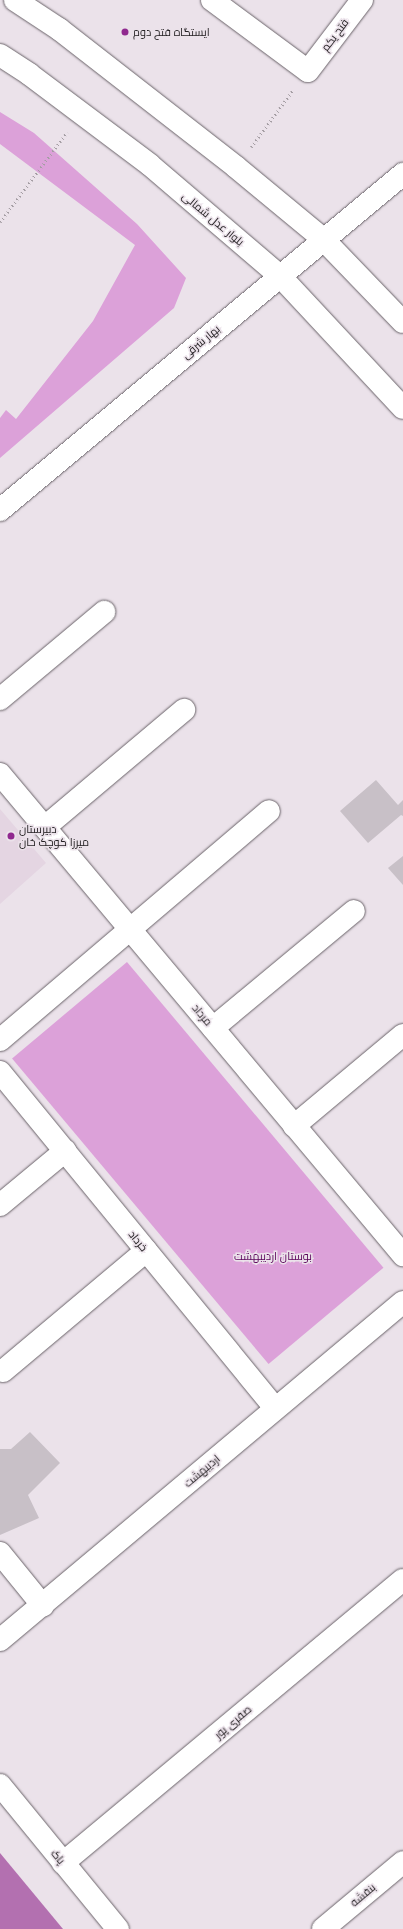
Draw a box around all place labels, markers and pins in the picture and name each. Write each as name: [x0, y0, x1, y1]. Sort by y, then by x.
place label: ایستگاه فتح دوم: [133, 25, 210, 39]
marker: ایستگاه فتح دوم: [120, 27, 130, 37]
place label: دبیرستان میرزا کوچک خان: [19, 823, 89, 849]
marker: دبیرستان میرزا کوچک خان: [6, 831, 16, 841]

